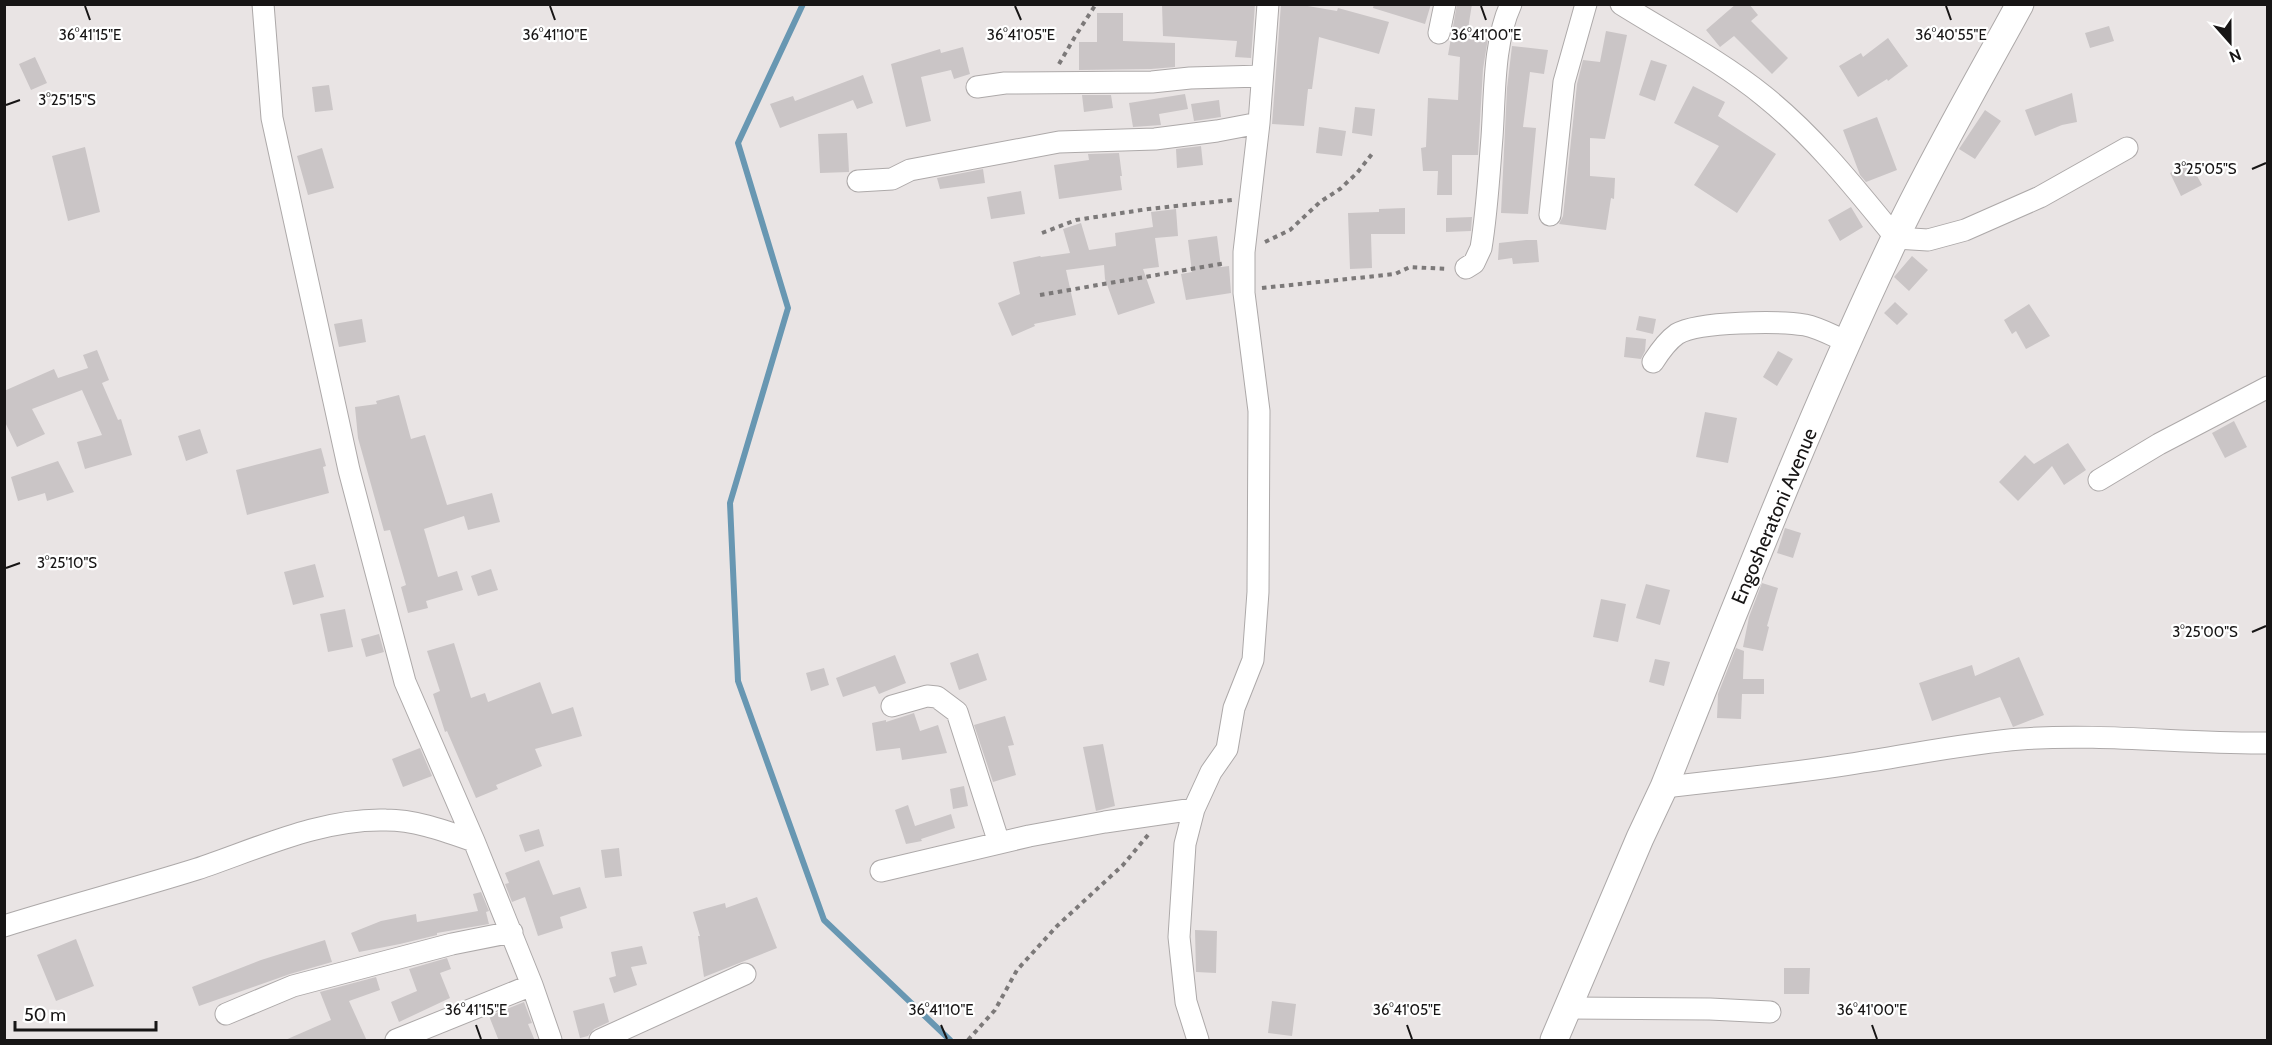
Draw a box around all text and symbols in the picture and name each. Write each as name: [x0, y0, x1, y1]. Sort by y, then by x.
north arrow: [2200, 12, 2260, 72]
text: 36°41'15"E: [59, 26, 121, 44]
text: 36°41'10"E: [522, 26, 588, 44]
text: 36°41'05"E: [987, 26, 1055, 44]
text: 36°41'00"E: [1451, 26, 1521, 44]
text: 36°40'55"E: [1915, 26, 1987, 44]
text: N: [2227, 45, 2244, 66]
text: 3°25'15"S: [38, 91, 96, 109]
text: 3°25'05"S: [2173, 160, 2237, 178]
street label: Engosheratoni Avenue: [1726, 424, 1822, 608]
text: 3°25'10"S: [37, 554, 97, 572]
text: 3°25'00"S: [2172, 623, 2238, 641]
scale bar: [15, 994, 156, 1032]
text: 36°41'15"E: [445, 1001, 507, 1019]
text: 36°41'10"E: [908, 1001, 974, 1019]
text: 36°41'05"E: [1373, 1001, 1441, 1019]
text: 36°41'00"E: [1837, 1001, 1907, 1019]
text: 50 m: [24, 1004, 66, 1026]

